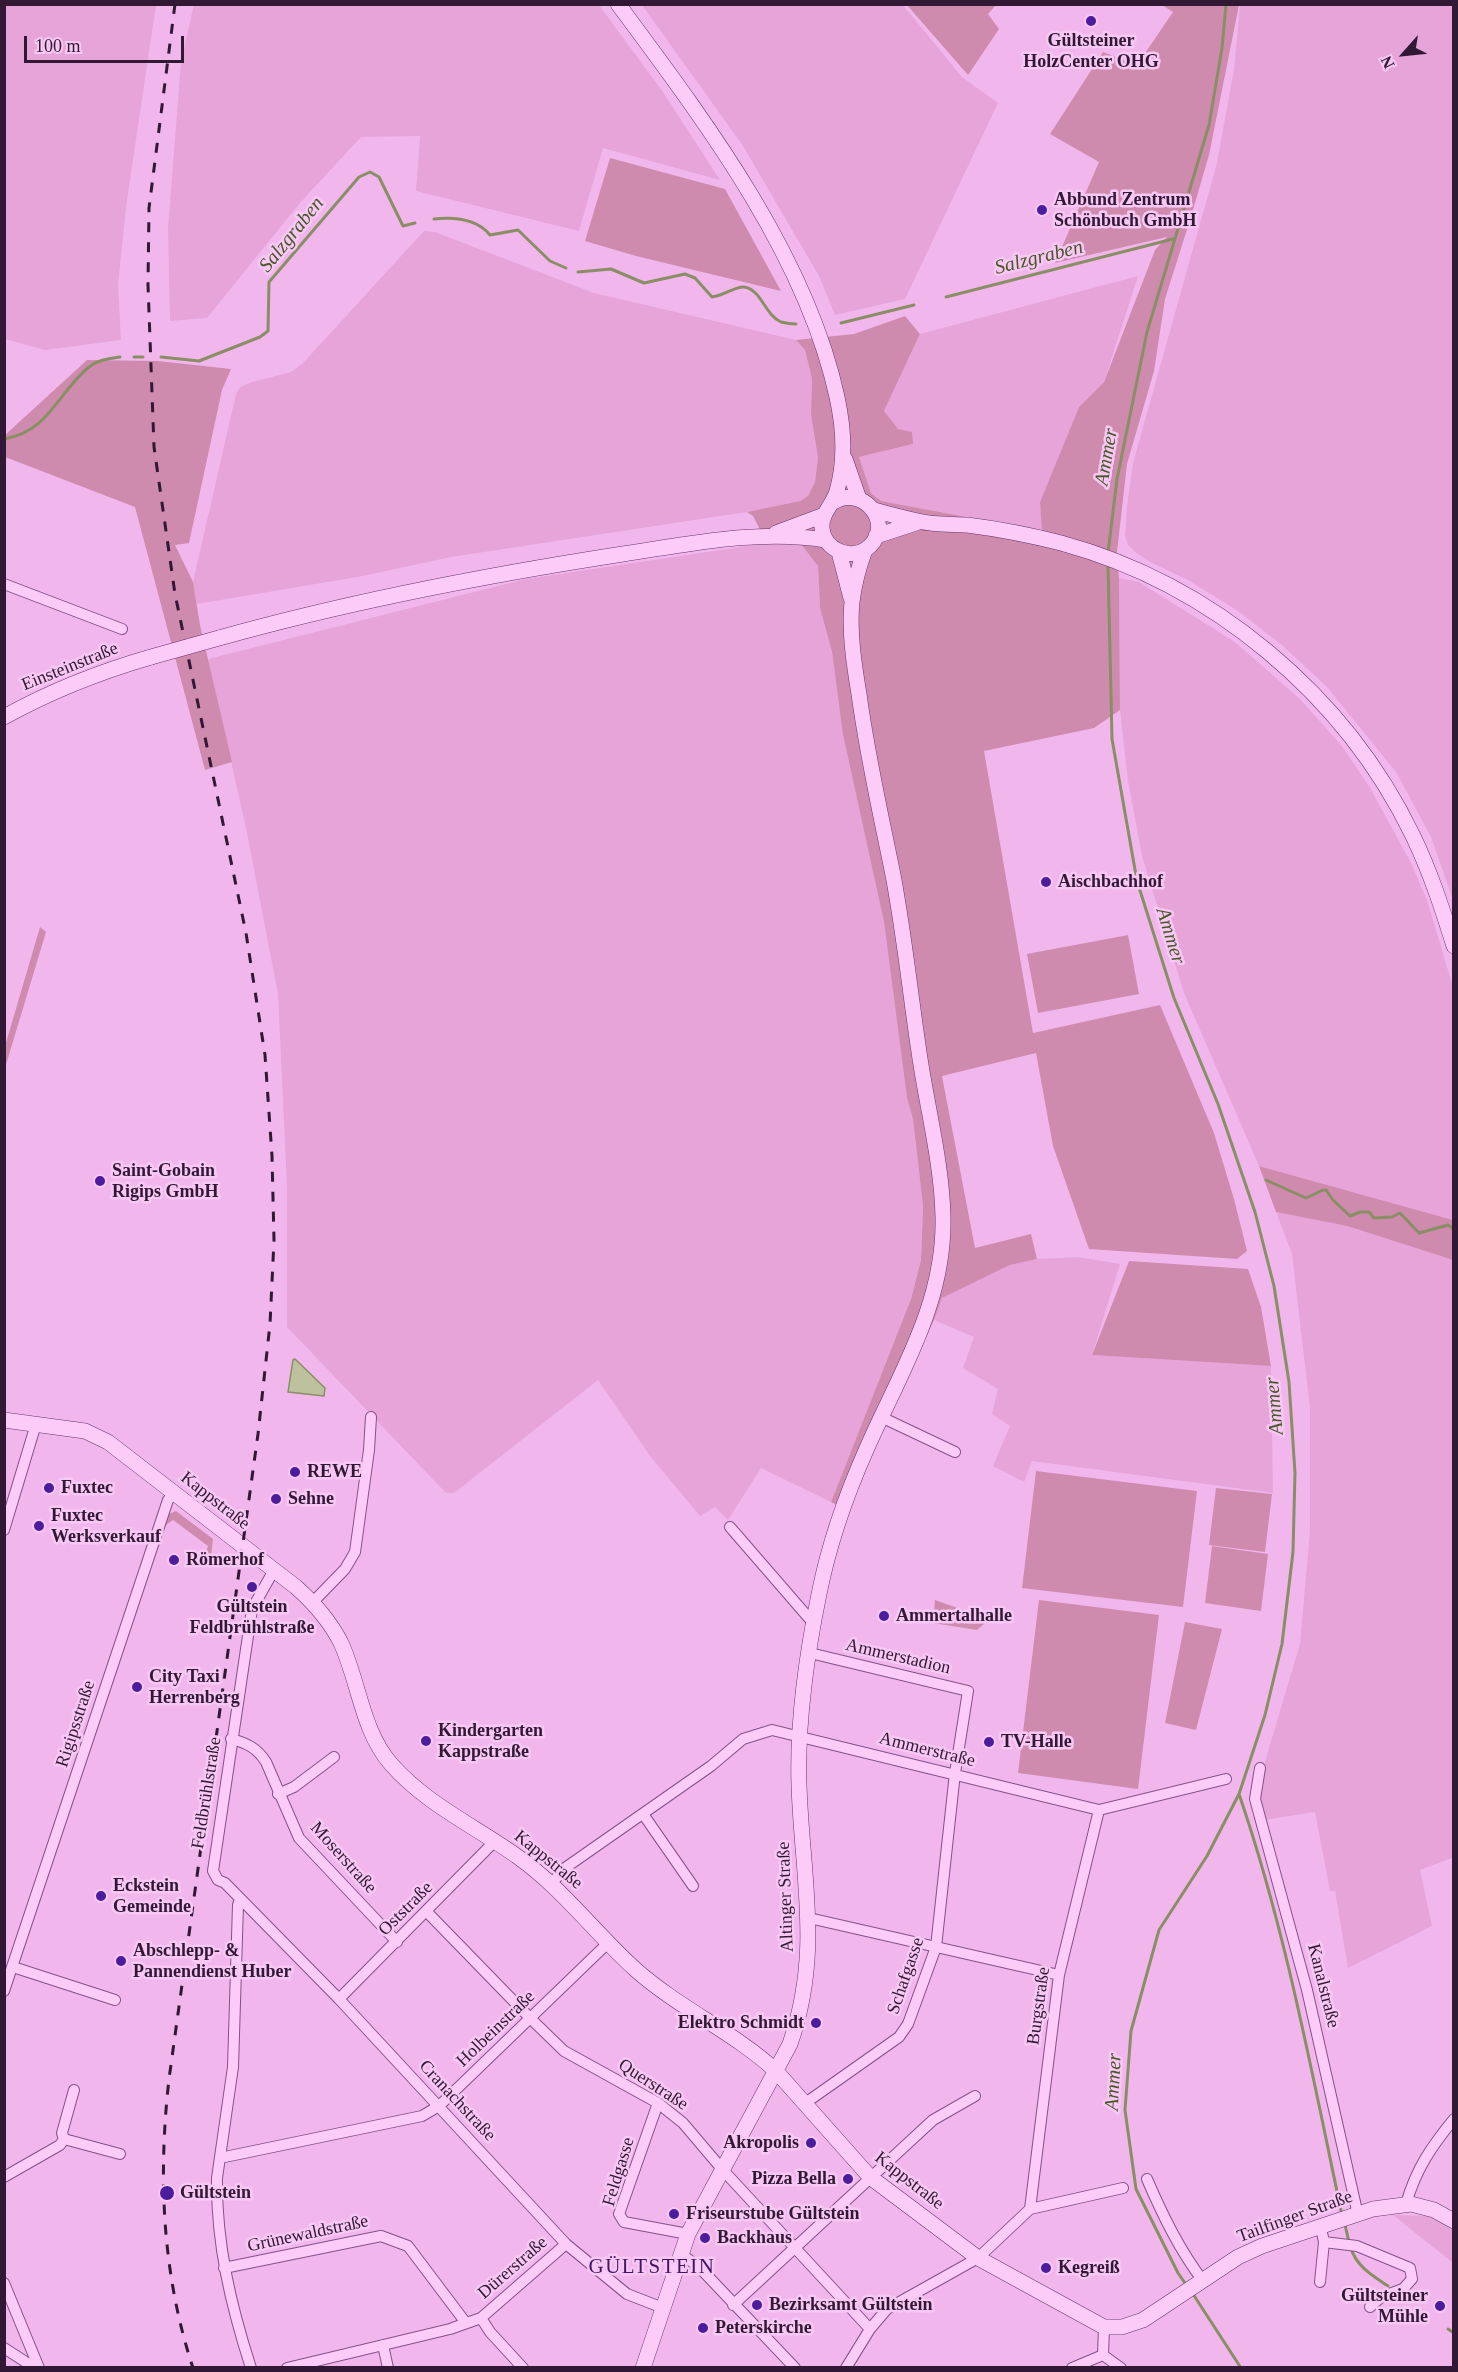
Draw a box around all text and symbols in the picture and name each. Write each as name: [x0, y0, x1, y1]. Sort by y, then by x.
marker: Gültsteiner HolzCenter OHG: [1084, 14, 1098, 28]
scale bar: [27, 24, 188, 62]
north arrow: [1374, 24, 1434, 84]
place label: Gültsteiner HolzCenter OHG: [1023, 30, 1159, 72]
text: 100 m: [35, 36, 81, 56]
text: N: [1377, 53, 1398, 71]
place label: Abbund Zentrum Schönbuch GmbH: [1054, 189, 1197, 232]
water label: Salzgraben: [254, 192, 330, 278]
marker: Abbund Zentrum Schönbuch GmbH: [1035, 203, 1049, 217]
water label: Salzgraben: [992, 235, 1086, 281]
water label: Ammer: [1090, 426, 1124, 488]
street label: Einsteinstraße: [19, 638, 121, 696]
place label: Aischbachhof: [1058, 871, 1163, 893]
marker: Aischbachhof: [1039, 875, 1053, 889]
water label: Ammer: [1150, 905, 1190, 967]
place label: Saint-Gobain Rigips GmbH: [112, 1160, 219, 1202]
marker: Saint-Gobain Rigips GmbH: [93, 1174, 107, 1188]
water label: Ammer: [1261, 1376, 1289, 1436]
place label: REWE: [307, 1461, 362, 1483]
marker: REWE: [288, 1465, 302, 1479]
street label: Kappstraße: [176, 1467, 254, 1535]
place label: Fuxtec: [61, 1477, 113, 1499]
marker: Fuxtec: [42, 1481, 56, 1495]
place label: Sehne: [288, 1488, 334, 1510]
marker: Sehne: [269, 1492, 283, 1506]
place label: Fuxtec Werksverkauf: [51, 1505, 161, 1547]
marker: Fuxtec Werksverkauf: [32, 1519, 46, 1533]
place label: Römerhof: [186, 1549, 264, 1571]
marker: Römerhof: [167, 1553, 181, 1567]
marker: Gültstein Feldbrühlstraße: [245, 1580, 259, 1594]
place label: Gültstein Feldbrühlstraße: [189, 1596, 315, 1638]
place label: Ammertalhalle: [896, 1605, 1012, 1627]
marker: Ammertalhalle: [877, 1609, 891, 1623]
street label: Ammerstadion: [843, 1634, 953, 1680]
place label: City Taxi Herrenberg: [149, 1666, 240, 1708]
street label: Rigipsstraße: [52, 1678, 100, 1770]
marker: City Taxi Herrenberg: [130, 1680, 144, 1694]
place label: Kindergarten Kappstraße: [438, 1720, 543, 1762]
street label: Ammerstraße: [877, 1728, 977, 1772]
place label: TV-Halle: [1001, 1731, 1072, 1753]
marker: Kindergarten Kappstraße: [419, 1734, 433, 1748]
marker: TV-Halle: [982, 1735, 996, 1749]
street label: Feldbrühlstraße: [187, 1736, 227, 1850]
street label: Moserstraße: [305, 1818, 381, 1898]
street label: Kappstraße: [509, 1826, 587, 1894]
street label: Altinger Straße: [773, 1841, 799, 1953]
place label: Eckstein Gemeinde: [113, 1875, 191, 1918]
street label: Oststraße: [374, 1877, 438, 1941]
marker: Eckstein Gemeinde: [94, 1889, 108, 1903]
street label: Schafgasse: [883, 1935, 929, 2017]
place label: Abschlepp- & Pannendienst Huber: [133, 1940, 292, 1982]
street label: Kanalstraße: [1302, 1942, 1344, 2030]
marker: Abschlepp- & Pannendienst Huber: [114, 1954, 128, 1968]
street label: Burgstraße: [1023, 1966, 1055, 2046]
street label: Holbeinstraße: [452, 1986, 540, 2072]
place label: Elektro Schmidt: [678, 2012, 804, 2034]
marker: Elektro Schmidt: [809, 2016, 823, 2030]
water label: Ammer: [1101, 2053, 1127, 2111]
street label: Querstraße: [614, 2054, 692, 2116]
street label: Cranachstraße: [414, 2056, 500, 2146]
place label: Akropolis: [723, 2132, 799, 2154]
street label: Feldgasse: [598, 2135, 640, 2209]
marker: Akropolis: [804, 2136, 818, 2150]
street label: Kappstraße: [870, 2147, 948, 2215]
place label: Pizza Bella: [752, 2168, 836, 2190]
marker: Pizza Bella: [841, 2172, 855, 2186]
place label: Gültstein: [180, 2182, 251, 2204]
marker: Gültstein: [158, 2184, 176, 2202]
street label: Tailfinger Straße: [1234, 2186, 1356, 2248]
place label: Friseurstube Gültstein: [686, 2203, 859, 2225]
marker: Friseurstube Gültstein: [667, 2207, 681, 2221]
street label: Grünewaldstraße: [246, 2211, 370, 2257]
place label: Backhaus: [717, 2227, 792, 2249]
marker: Backhaus: [698, 2231, 712, 2245]
street label: Dürerstraße: [474, 2232, 552, 2304]
district label: GÜLTSTEIN: [588, 2254, 716, 2280]
place label: Kegreiß: [1058, 2257, 1120, 2279]
marker: Kegreiß: [1039, 2261, 1053, 2275]
place label: Gültsteiner Mühle: [1341, 2285, 1428, 2328]
place label: Bezirksamt Gültstein: [769, 2294, 932, 2316]
marker: Bezirksamt Gültstein: [750, 2298, 764, 2312]
marker: Gültsteiner Mühle: [1433, 2299, 1447, 2313]
place label: Peterskirche: [715, 2317, 812, 2339]
marker: Peterskirche: [696, 2321, 710, 2335]

